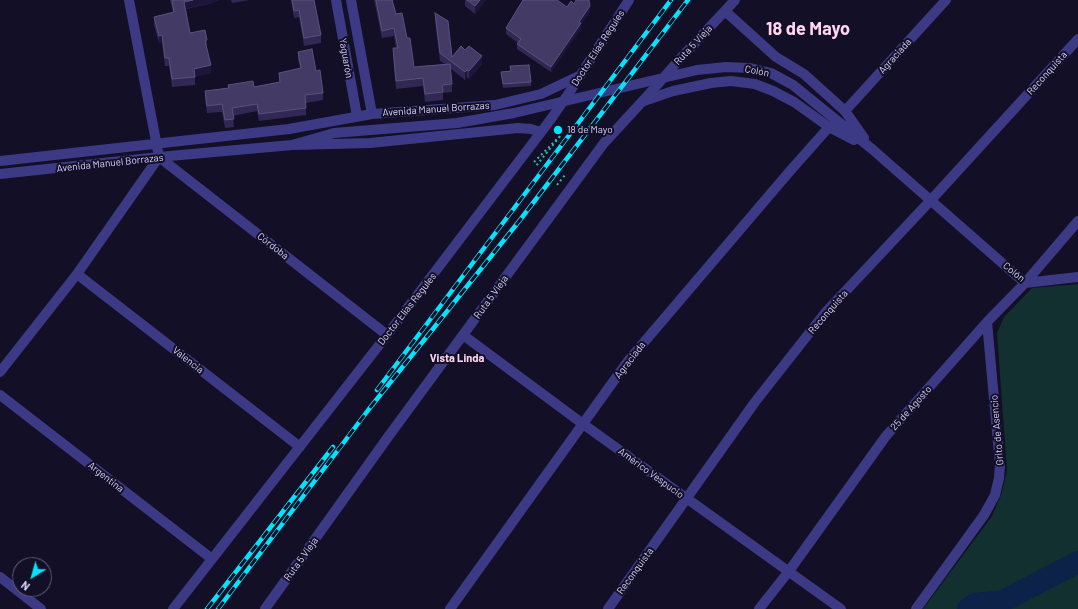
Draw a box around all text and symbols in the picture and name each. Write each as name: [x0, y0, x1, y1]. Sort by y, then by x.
street label: Doctor Elías Regules: [569, 8, 627, 88]
district label: 18 de Mayo: [766, 18, 850, 40]
street label: Ruta 5 Vieja: [671, 22, 715, 68]
street label: Agraciada: [876, 36, 914, 76]
street label: Yaguarón: [337, 37, 355, 79]
street label: Reconquista: [1024, 49, 1070, 97]
street label: Colón: [744, 63, 770, 79]
street label: Avenida Manuel Borrazas: [382, 99, 490, 119]
marker: 18 de Mayo: [552, 124, 564, 136]
place label: 18 de Mayo: [567, 124, 613, 136]
street label: Avenida Manuel Borrazas: [56, 151, 164, 175]
street label: Córdoba: [255, 230, 291, 262]
street label: Colón: [1001, 260, 1027, 284]
street label: Doctor Elías Regules: [375, 271, 439, 347]
street label: Ruta 5 Vieja: [471, 273, 511, 321]
street label: Reconquista: [806, 288, 850, 336]
street label: Agraciada: [612, 339, 648, 381]
street label: Valencia: [170, 344, 206, 376]
district label: Vista Linda: [430, 351, 484, 365]
street label: 25 de Agosto: [888, 383, 934, 433]
street label: Grito de Asencio: [988, 394, 1006, 466]
street label: Américo Vespucio: [616, 445, 686, 501]
street label: Argentina: [86, 459, 126, 495]
street label: Ruta 5 Vieja: [281, 535, 321, 583]
street label: Reconquista: [614, 545, 656, 597]
north arrow: [12, 557, 52, 597]
text: N: [18, 579, 32, 594]

